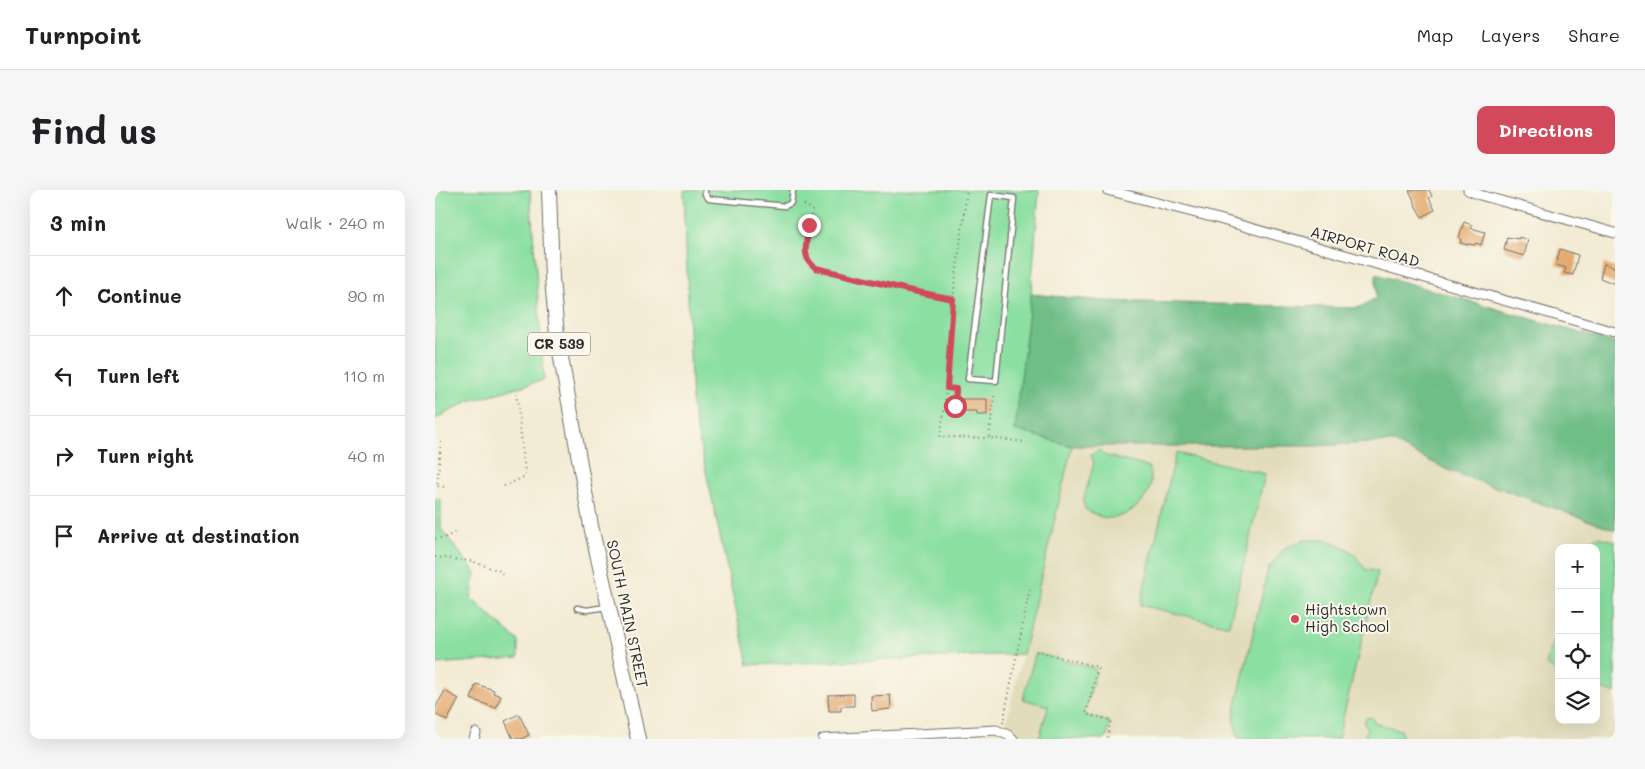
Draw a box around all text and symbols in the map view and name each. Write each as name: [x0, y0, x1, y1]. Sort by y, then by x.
text: Turnpoint: [25, 19, 141, 50]
text: Map: [1417, 23, 1453, 47]
text: Layers: [1481, 23, 1540, 47]
text: Share: [1568, 23, 1620, 47]
button: Directions: [1477, 106, 1615, 154]
text: Find us: [30, 107, 157, 153]
text: 3 min: [50, 209, 106, 236]
text: Walk · 240 m: [285, 212, 385, 233]
route end: [798, 214, 821, 237]
street label: AIRPORT ROAD: [1308, 221, 1422, 271]
icon: ahead: [50, 282, 78, 310]
text: Continue: [97, 283, 182, 308]
text: 90 m: [348, 285, 385, 306]
road number: CR 539: [528, 332, 590, 356]
icon: left: [50, 362, 78, 390]
text: Turn left: [97, 363, 180, 388]
text: 110 m: [343, 365, 385, 386]
route start: [944, 395, 967, 418]
icon: right: [50, 442, 78, 470]
text: Turn right: [97, 443, 194, 468]
text: 40 m: [348, 445, 385, 466]
icon: arrive: [50, 522, 78, 550]
text: Arrive at destination: [97, 523, 300, 548]
street label: SOUTH MAIN STREET: [603, 538, 653, 690]
map controls: [1555, 544, 1600, 724]
button: +: [1555, 544, 1600, 589]
button: −: [1555, 589, 1600, 634]
place label: Hightstown High School: [1305, 599, 1390, 636]
marker: Hightstown High School: [1289, 613, 1301, 625]
button: locate: [1555, 634, 1600, 679]
button: layers: [1555, 679, 1600, 724]

